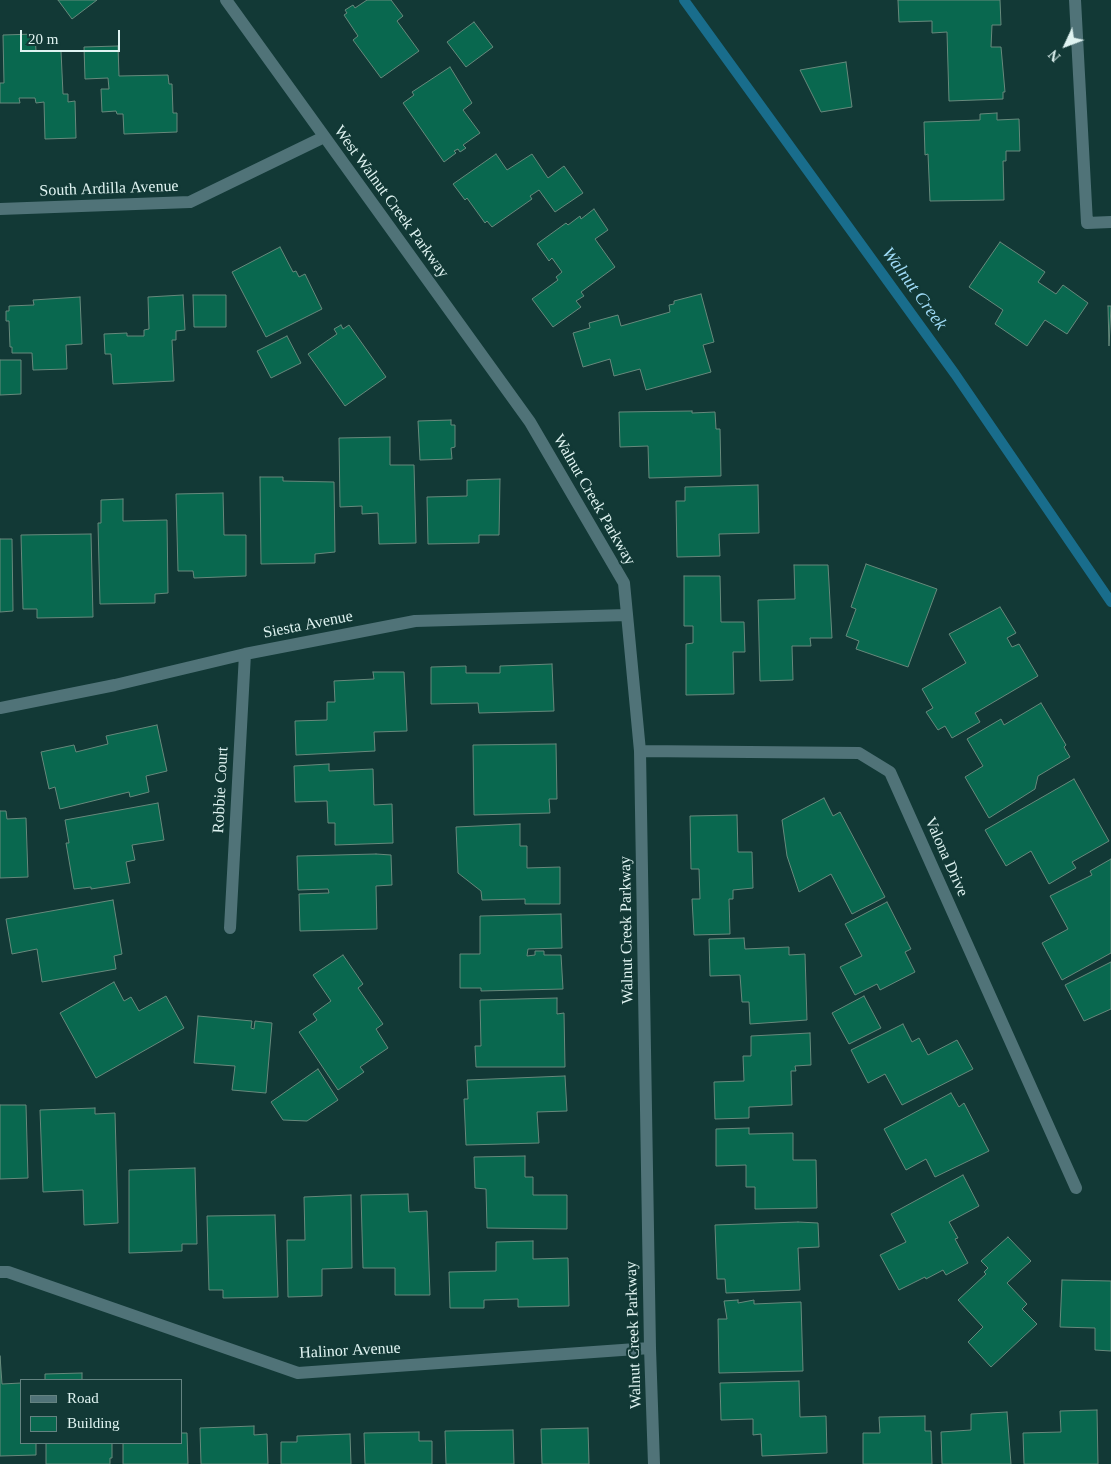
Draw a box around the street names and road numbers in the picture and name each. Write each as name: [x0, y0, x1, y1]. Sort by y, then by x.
street label: West Walnut Creek Parkway: [329, 122, 453, 282]
street label: South Ardilla Avenue: [39, 177, 179, 201]
street label: Walnut Creek Parkway: [549, 431, 639, 569]
street label: Siesta Avenue: [262, 607, 354, 643]
street label: Robbie Court: [209, 746, 233, 834]
street label: Valona Drive: [920, 814, 972, 900]
street label: Walnut Creek Parkway: [616, 856, 638, 1004]
street label: Walnut Creek Parkway: [622, 1261, 646, 1409]
street label: Halinor Avenue: [299, 1339, 401, 1363]

